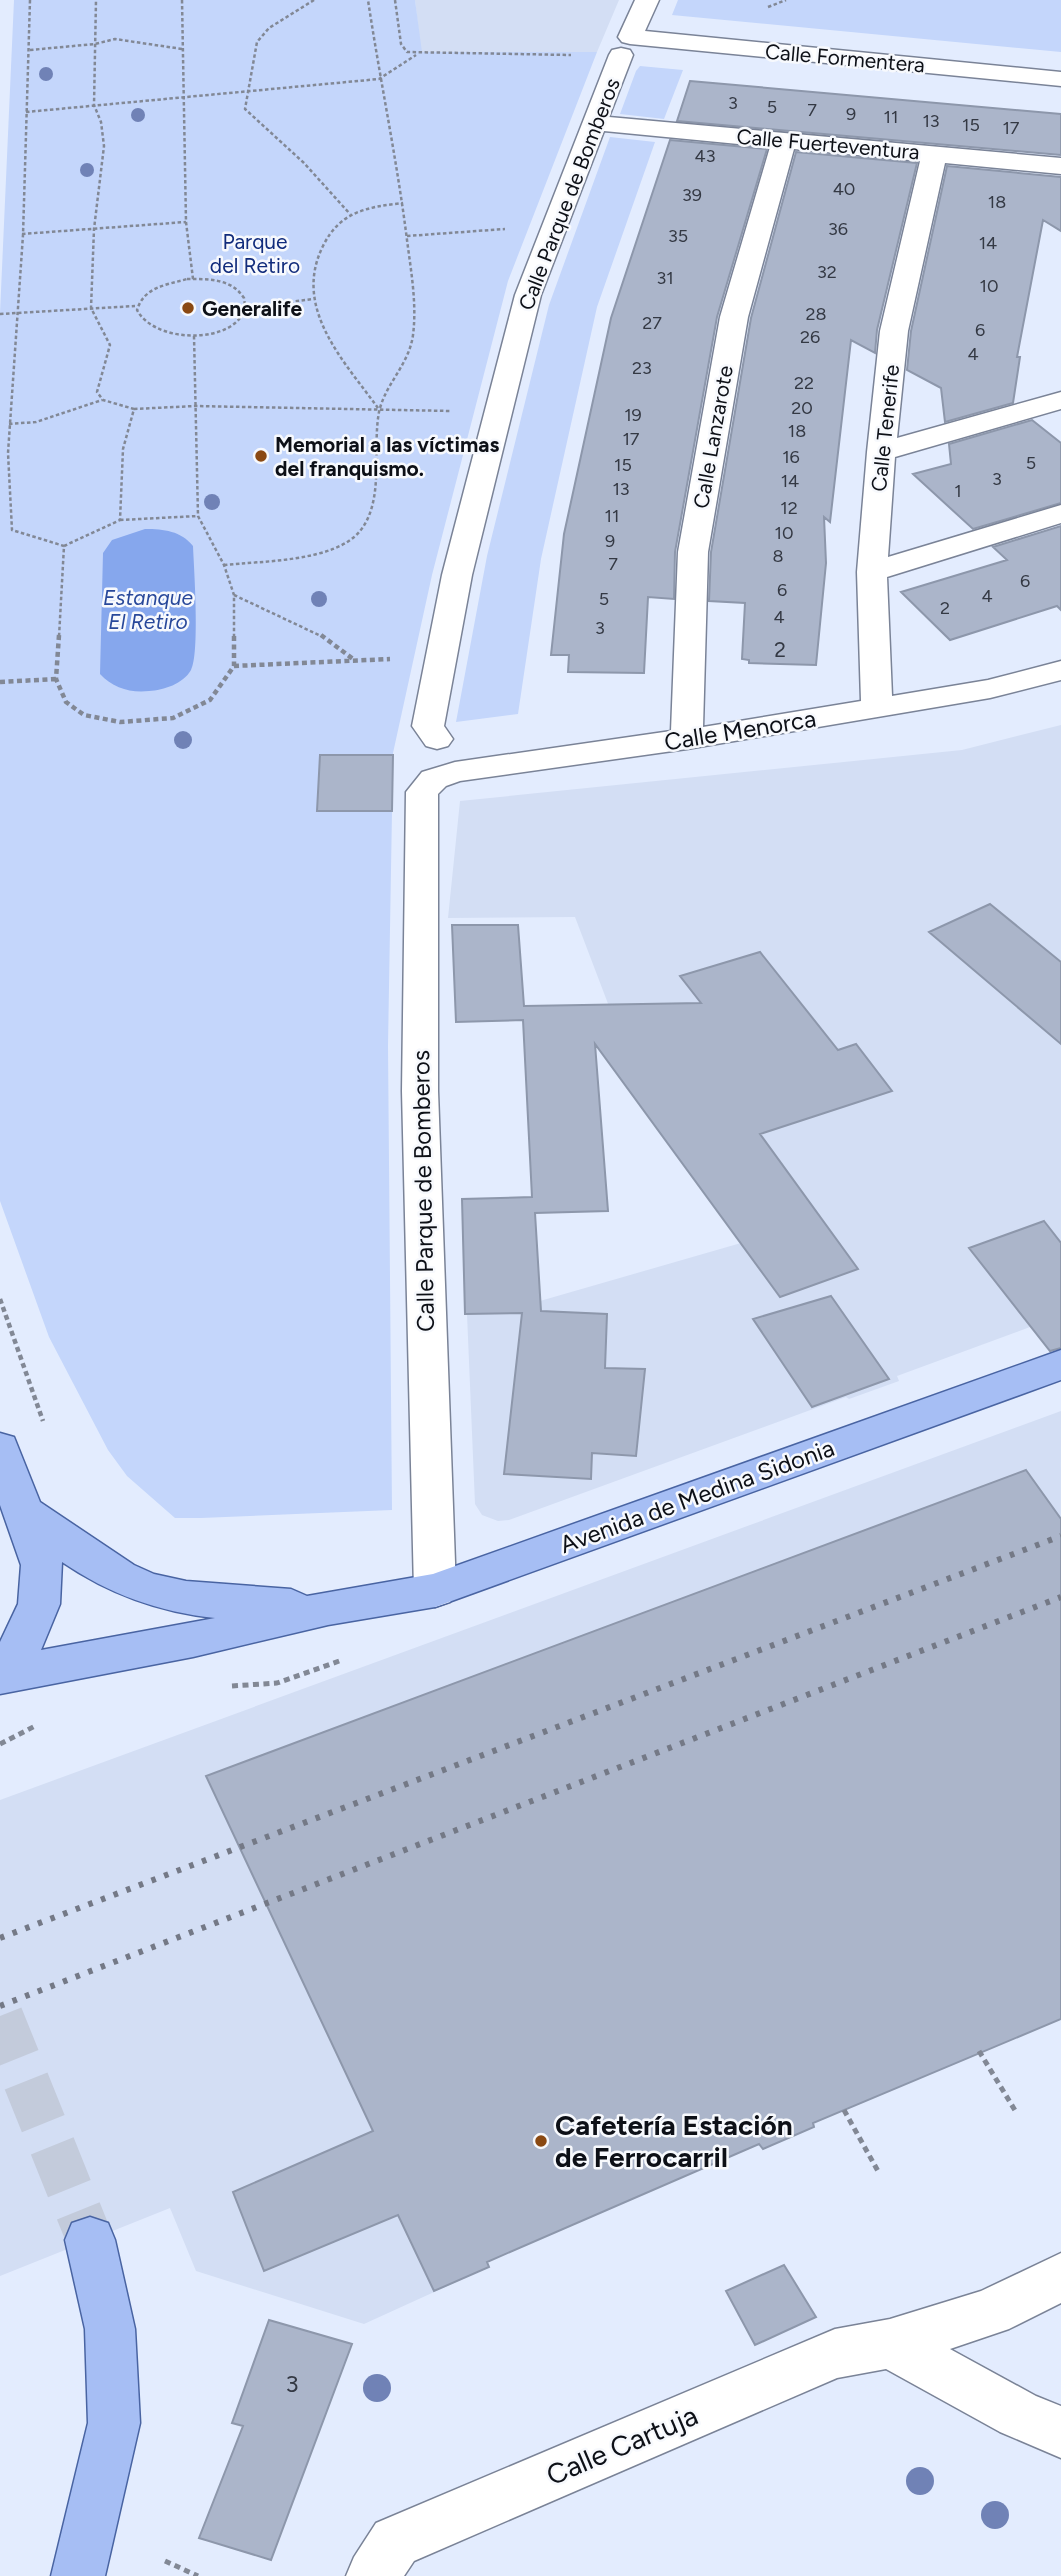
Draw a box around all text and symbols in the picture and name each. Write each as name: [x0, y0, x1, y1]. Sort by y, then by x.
street label: Calle Formentera: [764, 39, 926, 77]
street label: Calle Parque de Bomberos: [513, 74, 625, 314]
house number: 3: [728, 92, 738, 114]
house number: 5: [767, 96, 777, 118]
house number: 7: [807, 99, 817, 121]
house number: 9: [846, 103, 856, 125]
house number: 11: [884, 106, 898, 128]
house number: 13: [922, 110, 940, 132]
house number: 15: [962, 114, 980, 136]
house number: 17: [1002, 117, 1020, 139]
street label: Calle Fuerteventura: [735, 124, 921, 164]
house number: 43: [695, 145, 715, 167]
house number: 40: [833, 178, 855, 200]
house number: 39: [682, 184, 702, 206]
house number: 18: [988, 191, 1006, 213]
house number: 36: [828, 218, 848, 240]
house number: 35: [668, 225, 688, 247]
park label: Parque del Retiro: [210, 229, 300, 278]
house number: 14: [979, 232, 997, 254]
house number: 32: [817, 261, 837, 283]
house number: 31: [656, 267, 674, 289]
house number: 10: [980, 275, 998, 297]
place label: Generalife: [202, 296, 303, 321]
marker: Generalife: [180, 300, 196, 316]
house number: 28: [805, 303, 827, 325]
house number: 27: [642, 312, 662, 334]
house number: 6: [975, 319, 985, 341]
house number: 26: [800, 326, 820, 348]
house number: 4: [967, 343, 979, 365]
house number: 23: [632, 357, 652, 379]
street label: Calle Tenerife: [866, 363, 904, 493]
street label: Calle Lanzarote: [688, 364, 738, 510]
house number: 22: [794, 372, 814, 394]
house number: 20: [791, 397, 813, 419]
house number: 19: [624, 404, 642, 426]
house number: 18: [788, 420, 806, 442]
house number: 17: [622, 428, 640, 450]
place label: Memorial a las víctimas del franquismo.: [275, 432, 499, 481]
house number: 16: [782, 446, 800, 468]
marker: Memorial a las víctimas del franquismo.: [253, 448, 269, 464]
house number: 5: [1026, 452, 1036, 474]
house number: 15: [614, 454, 632, 476]
house number: 3: [992, 468, 1002, 490]
house number: 14: [781, 470, 799, 492]
house number: 13: [612, 478, 630, 500]
house number: 1: [954, 480, 962, 502]
house number: 12: [780, 497, 798, 519]
house number: 11: [605, 505, 619, 527]
house number: 10: [775, 522, 793, 544]
house number: 9: [605, 530, 615, 552]
house number: 8: [772, 545, 784, 567]
house number: 7: [608, 553, 618, 575]
house number: 6: [1020, 570, 1030, 592]
house number: 6: [777, 579, 787, 601]
water label: Estanque El Retiro: [103, 585, 194, 634]
house number: 4: [981, 585, 993, 607]
house number: 5: [599, 588, 609, 610]
house number: 2: [940, 597, 950, 619]
house number: 4: [773, 606, 785, 628]
house number: 3: [595, 617, 605, 639]
house number: 2: [774, 637, 786, 662]
street label: Calle Menorca: [662, 704, 818, 756]
street label: Calle Parque de Bomberos: [406, 1050, 440, 1332]
street label: Avenida de Medina Sidonia: [556, 1433, 838, 1559]
place label: Cafetería Estación de Ferrocarril: [555, 2108, 793, 2174]
marker: Cafetería Estación de Ferrocarril: [533, 2133, 549, 2149]
house number: 3: [285, 2369, 299, 2398]
street label: Calle Cartuja: [541, 2398, 703, 2492]

